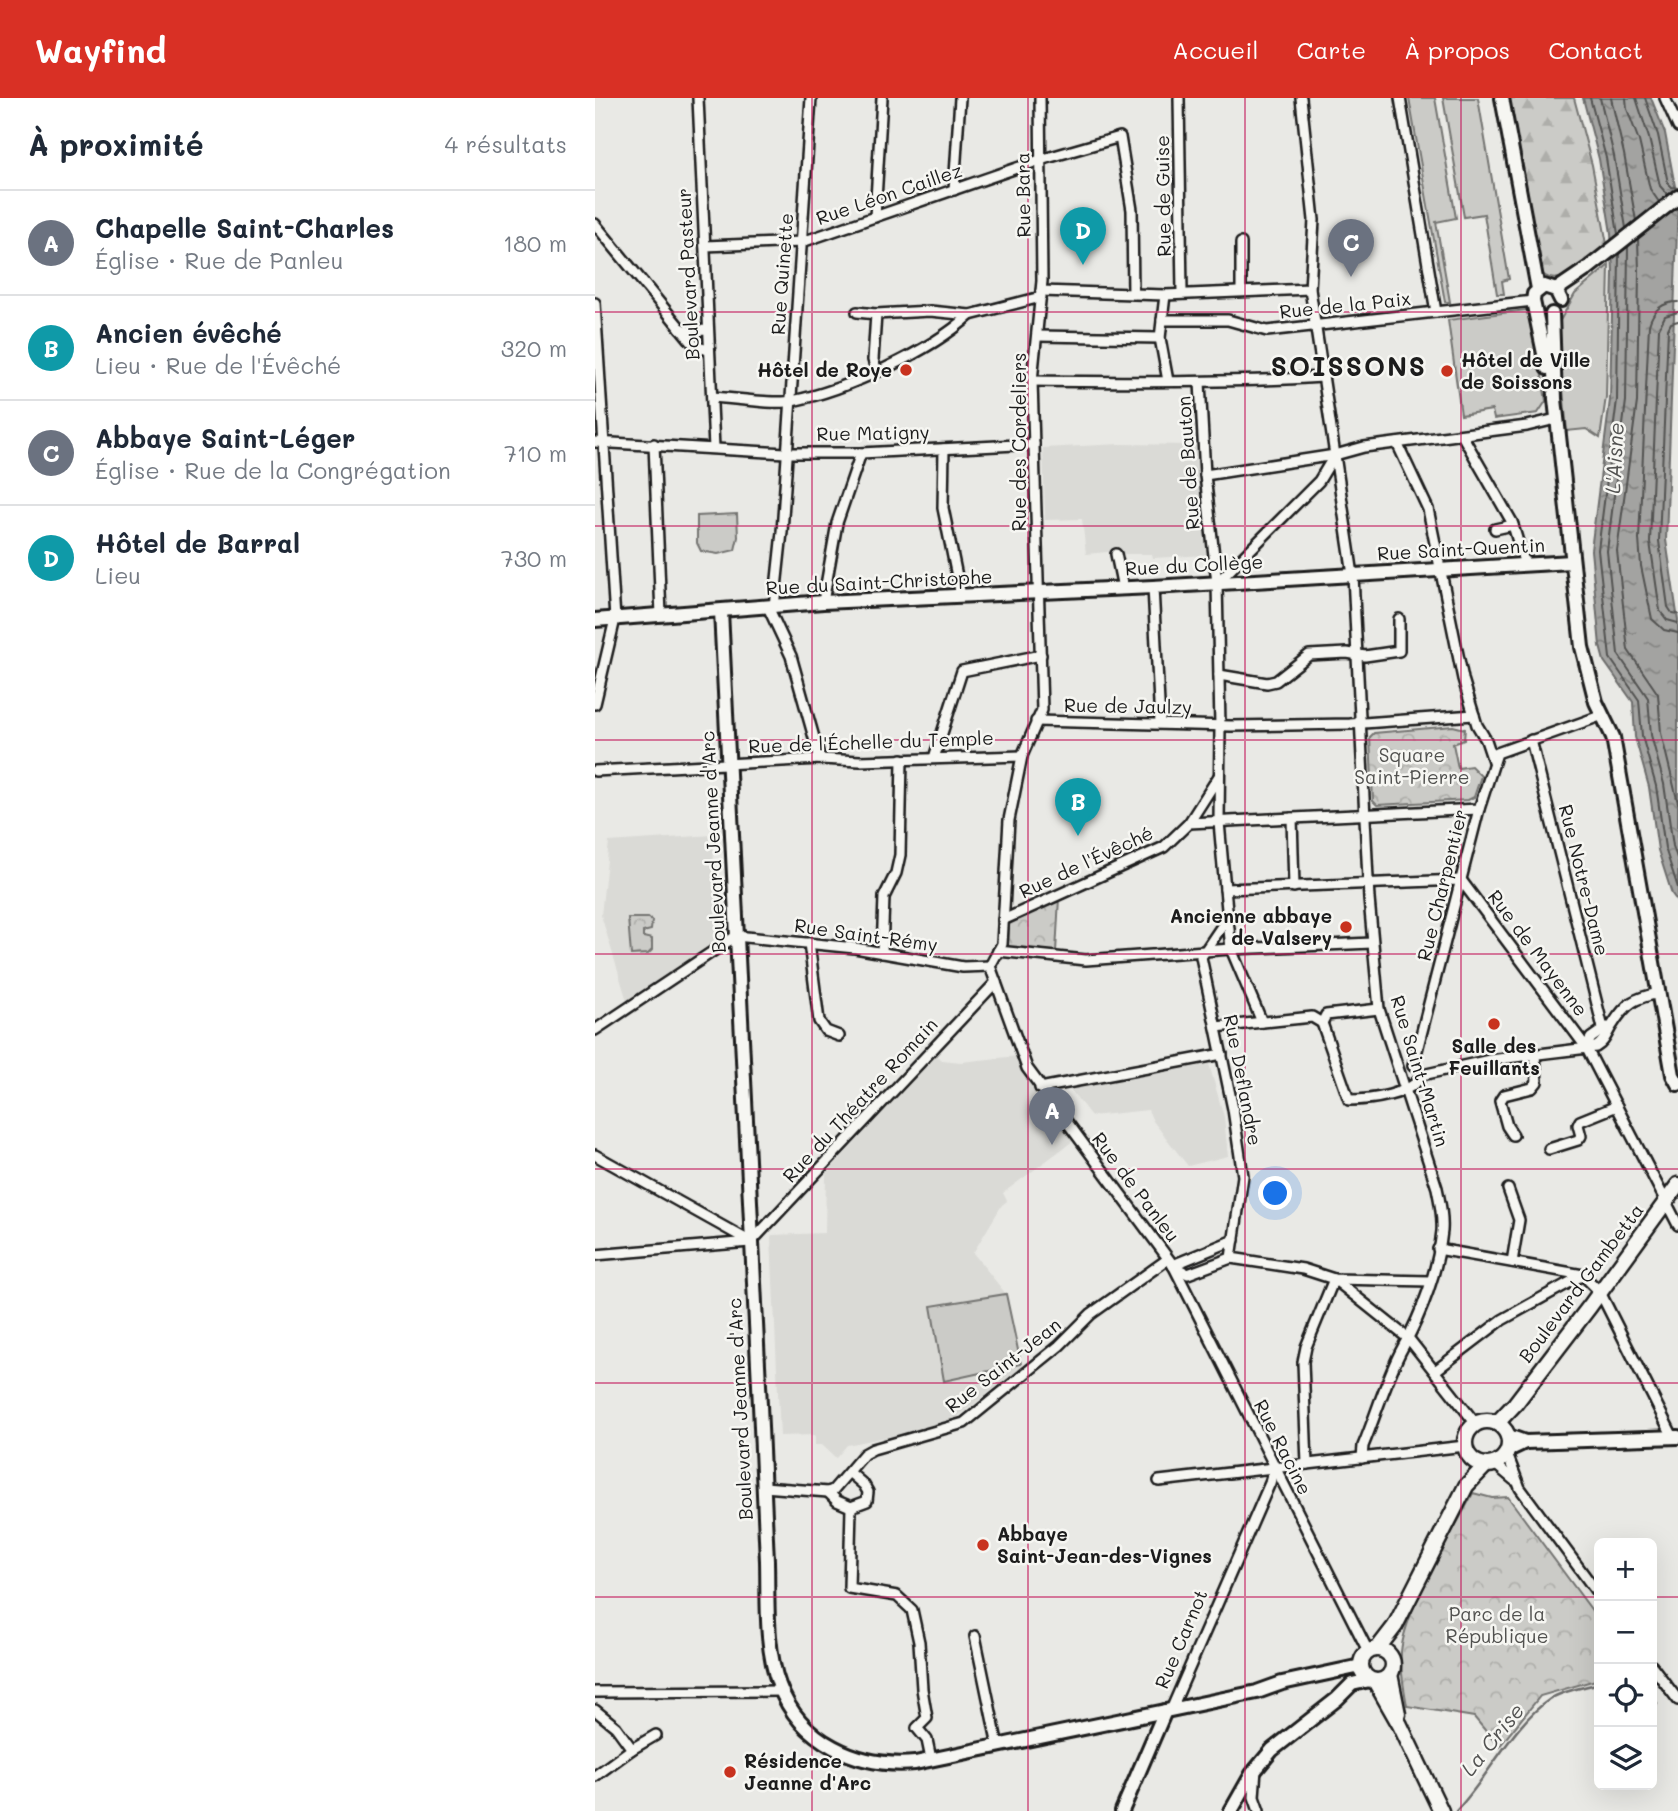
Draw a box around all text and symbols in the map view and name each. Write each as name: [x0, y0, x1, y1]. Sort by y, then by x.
text: Wayfind: [35, 28, 166, 71]
text: Accueil: [1172, 34, 1258, 65]
text: Carte: [1296, 34, 1366, 65]
text: À propos: [1404, 34, 1510, 65]
text: Contact: [1548, 34, 1643, 65]
text: À proximité: [28, 124, 204, 164]
text: 4 résultats: [445, 129, 567, 159]
street label: Rue de Guise: [1149, 135, 1176, 257]
street label: Rue Bara: [1009, 152, 1036, 238]
street label: Rue Léon Caillez: [812, 157, 965, 230]
street label: Boulevard Pasteur: [671, 187, 704, 361]
pin: D: [1060, 207, 1106, 265]
text: Chapelle Saint-Charles: [95, 211, 394, 245]
street label: Rue Quinette: [765, 212, 798, 336]
pin: C: [1328, 219, 1374, 277]
text: A: [43, 228, 59, 258]
text: 180 m: [503, 228, 567, 258]
text: Église · Rue de Panleu: [95, 245, 343, 275]
street label: Rue de la Paix: [1278, 285, 1412, 324]
text: Ancien évêché: [95, 316, 282, 350]
text: B: [43, 333, 59, 363]
text: 320 m: [501, 333, 567, 363]
place label: Hôtel de Ville de Soissons: [1461, 347, 1590, 394]
district label: SOISSONS: [1271, 349, 1427, 383]
text: Lieu · Rue de l'Évêché: [95, 350, 341, 380]
street label: Rue des Cordeliers: [1006, 353, 1031, 531]
place label: Hôtel de Roye: [757, 357, 892, 382]
marker: Hôtel de Roye: [898, 362, 914, 378]
marker: Hôtel de Ville de Soissons: [1439, 363, 1455, 379]
street label: Rue de Bauton: [1170, 395, 1205, 531]
street label: Rue Matigny: [816, 419, 930, 446]
text: Abbaye Saint-Léger: [95, 421, 355, 455]
water label: L'Aisne: [1598, 422, 1629, 494]
text: C: [42, 438, 60, 468]
text: 710 m: [504, 438, 567, 468]
text: Église · Rue de la Congrégation: [95, 455, 451, 485]
text: Hôtel de Barral: [95, 526, 300, 560]
street label: Rue Saint-Quentin: [1376, 532, 1545, 565]
text: D: [43, 543, 59, 573]
text: 730 m: [501, 543, 567, 573]
street label: Rue du Collège: [1124, 548, 1264, 581]
text: Lieu: [95, 560, 141, 590]
street label: Rue du Saint-Christophe: [765, 563, 993, 600]
street label: Rue de Jaulzy: [1064, 692, 1192, 719]
street label: Rue de l'Échelle du Temple: [748, 725, 994, 758]
street label: Boulevard Jeanne d'Arc: [694, 730, 731, 954]
park label: Square Saint-Pierre: [1354, 742, 1470, 789]
pin: B: [1055, 778, 1101, 836]
street label: Rue Notre-Dame: [1554, 802, 1615, 958]
street label: Rue Charpentier: [1411, 806, 1472, 963]
street label: Rue de l'Évêché: [1015, 820, 1157, 904]
street label: Rue de Mayenne: [1483, 885, 1594, 1021]
place label: Ancienne abbaye de Valsery: [1170, 903, 1332, 950]
street label: Rue Saint-Rémy: [793, 912, 939, 957]
marker: Ancienne abbaye de Valsery: [1338, 919, 1354, 935]
street label: Rue Saint-Martin: [1386, 992, 1455, 1150]
street label: Rue du Théatre Romain: [777, 1012, 943, 1187]
street label: Rue Deflandre: [1219, 1012, 1268, 1148]
marker: Salle des Feuillants: [1486, 1016, 1502, 1032]
place label: Salle des Feuillants: [1448, 1033, 1540, 1080]
pin: A: [1029, 1087, 1075, 1145]
street label: Rue de Panleu: [1087, 1127, 1186, 1247]
your location: [1258, 1176, 1292, 1210]
street label: Boulevard Gambetta: [1513, 1198, 1649, 1367]
street label: Boulevard Jeanne d'Arc: [721, 1297, 758, 1521]
street label: Rue Saint-Jean: [940, 1312, 1066, 1418]
street label: Rue Racine: [1249, 1395, 1318, 1499]
place label: Abbaye Saint-Jean-des-Vignes: [997, 1521, 1212, 1568]
marker: Abbaye Saint-Jean-des-Vignes: [975, 1537, 991, 1553]
map controls: [1594, 1538, 1657, 1790]
button: +: [1594, 1538, 1657, 1601]
street label: Rue Carnot: [1148, 1585, 1213, 1692]
park label: Parc de la République: [1445, 1601, 1549, 1648]
button: −: [1594, 1601, 1657, 1664]
button: locate: [1594, 1664, 1657, 1727]
water label: La Crise: [1454, 1697, 1529, 1781]
button: layers: [1594, 1727, 1657, 1790]
place label: Résidence Jeanne d'Arc: [744, 1748, 871, 1795]
marker: Résidence Jeanne d'Arc: [722, 1764, 738, 1780]

